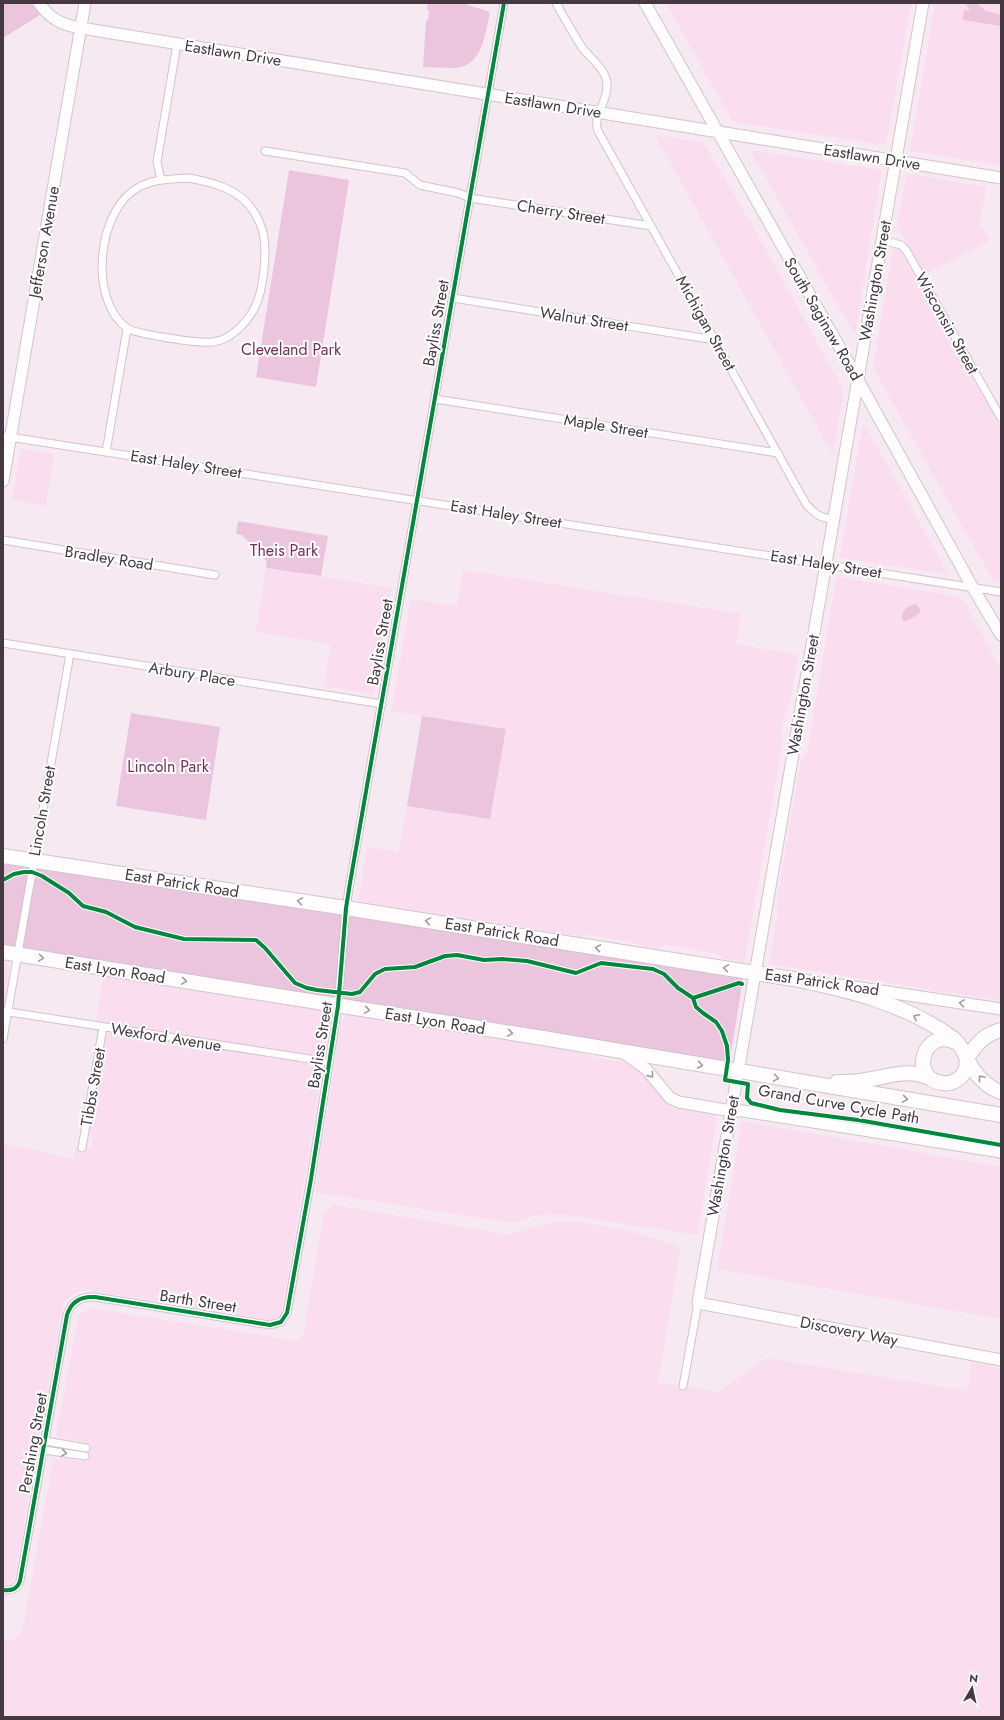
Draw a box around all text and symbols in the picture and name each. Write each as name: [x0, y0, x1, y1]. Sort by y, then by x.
street label: Eastlawn Drive: [183, 34, 283, 72]
street label: Eastlawn Drive: [503, 86, 603, 124]
street label: Eastlawn Drive: [822, 138, 922, 176]
street label: Jefferson Avenue: [23, 184, 65, 302]
street label: Cherry Street: [515, 194, 607, 230]
street label: Washington Street: [853, 219, 897, 343]
street label: South Saginaw Road: [778, 253, 868, 385]
street label: Wisconsin Street: [909, 268, 985, 378]
street label: Michigan Street: [670, 271, 742, 375]
street label: Bayliss Street: [417, 278, 455, 368]
street label: Walnut Street: [538, 301, 630, 337]
park label: Cleveland Park: [241, 338, 342, 361]
street label: Maple Street: [562, 408, 650, 444]
street label: East Haley Street: [129, 444, 243, 484]
street label: East Haley Street: [449, 494, 563, 534]
park label: Theis Park: [250, 539, 319, 562]
street label: Bradley Road: [63, 540, 155, 576]
street label: East Haley Street: [769, 544, 883, 584]
street label: Bayliss Street: [361, 597, 399, 687]
street label: Washington Street: [781, 633, 825, 757]
street label: Arbury Place: [147, 656, 237, 692]
park label: Lincoln Park: [127, 755, 210, 778]
street label: Lincoln Street: [23, 764, 61, 858]
street label: East Patrick Road: [123, 863, 241, 903]
one-way arrow: [297, 897, 303, 906]
street label: East Patrick Road: [443, 912, 561, 952]
one-way arrow: [425, 917, 431, 926]
one-way arrow: [595, 944, 601, 953]
street label: East Lyon Road: [63, 951, 167, 989]
one-way arrow: [38, 953, 45, 962]
street label: East Patrick Road: [763, 963, 881, 1001]
one-way arrow: [723, 964, 730, 973]
one-way arrow: [181, 976, 187, 985]
one-way arrow: [959, 999, 966, 1008]
street label: Bayliss Street: [302, 1000, 338, 1090]
street label: East Lyon Road: [383, 1002, 487, 1040]
one-way arrow: [364, 1006, 370, 1014]
one-way arrow: [912, 1014, 920, 1021]
street label: Wexford Avenue: [109, 1017, 223, 1057]
one-way arrow: [506, 1028, 513, 1037]
street label: Tibbs Street: [75, 1046, 111, 1128]
one-way arrow: [697, 1060, 703, 1069]
one-way arrow: [646, 1070, 653, 1077]
one-way arrow: [773, 1073, 779, 1082]
one-way arrow: [978, 1076, 985, 1083]
street label: Grand Curve Cycle Path: [757, 1078, 921, 1130]
street label: Washington Street: [701, 1094, 745, 1218]
one-way arrow: [902, 1095, 909, 1103]
street label: Barth Street: [158, 1284, 238, 1318]
street label: Discovery Way: [798, 1310, 901, 1352]
street label: Pershing Street: [13, 1391, 53, 1495]
one-way arrow: [61, 1448, 67, 1457]
north arrow: [952, 1668, 992, 1708]
text: N: [968, 1670, 979, 1687]

